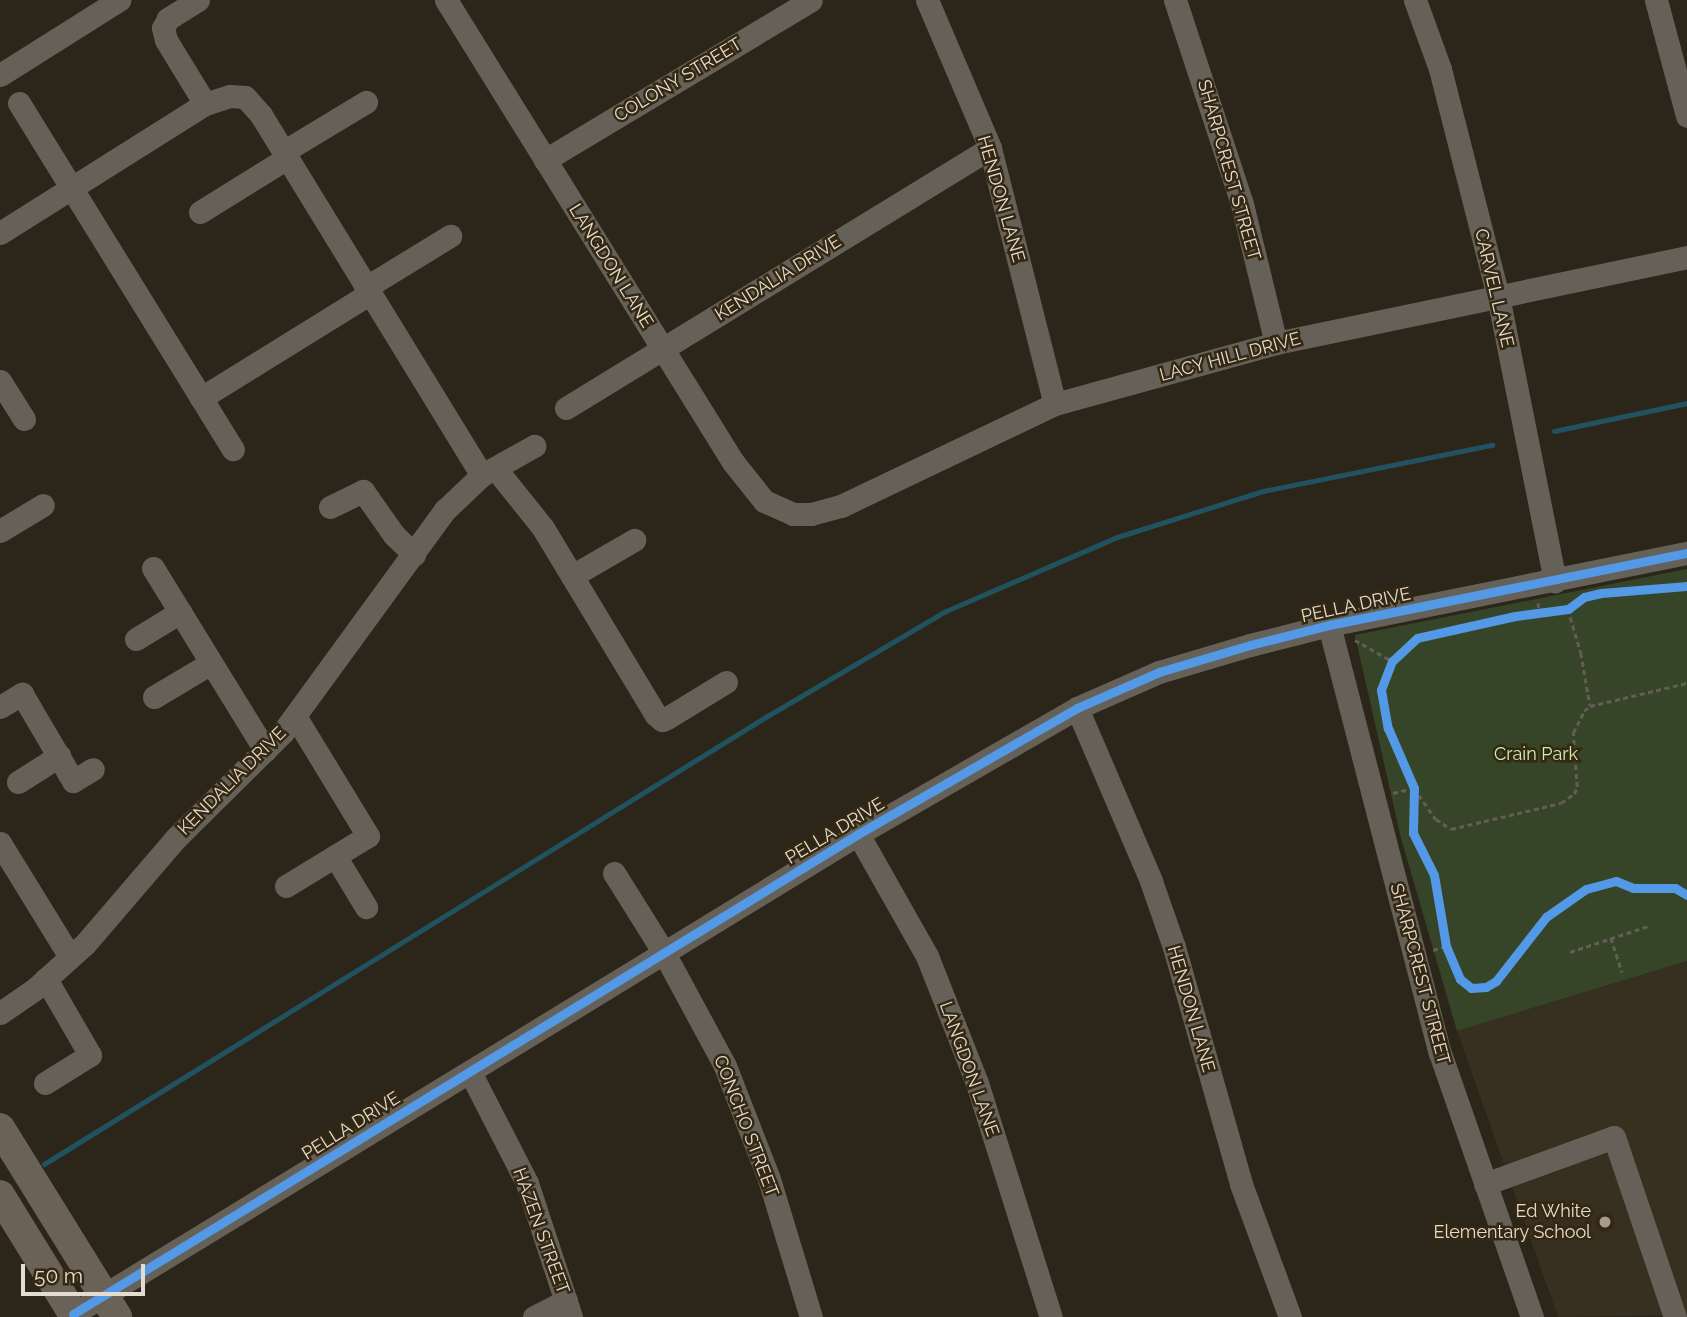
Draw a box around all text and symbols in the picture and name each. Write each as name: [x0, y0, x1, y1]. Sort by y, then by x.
street label: COLONY STREET: [610, 33, 746, 127]
street label: SHARPCREST STREET: [1193, 77, 1265, 263]
street label: HENDON LANE: [973, 133, 1029, 265]
street label: LANGDON LANE: [564, 200, 658, 332]
street label: CARVEL LANE: [1470, 226, 1518, 350]
street label: KENDALIA DRIVE: [711, 230, 845, 326]
street label: LACY HILL DRIVE: [1157, 328, 1303, 386]
street label: PELLA DRIVE: [1299, 583, 1413, 627]
street label: KENDALIA DRIVE: [173, 722, 291, 840]
park label: Crain Park: [1494, 743, 1578, 765]
street label: PELLA DRIVE: [781, 793, 889, 869]
street label: SHARPCREST STREET: [1385, 881, 1455, 1067]
street label: HENDON LANE: [1163, 943, 1219, 1075]
street label: LANGDON LANE: [935, 999, 1003, 1139]
street label: CONCHO STREET: [709, 1052, 783, 1200]
street label: PELLA DRIVE: [298, 1087, 404, 1165]
street label: HAZEN STREET: [508, 1165, 574, 1297]
place label: Ed White Elementary School: [1433, 1201, 1591, 1244]
marker: Ed White Elementary School: [1597, 1214, 1613, 1230]
scale bar: [24, 1250, 149, 1294]
text: 50 m: [34, 1263, 83, 1288]

